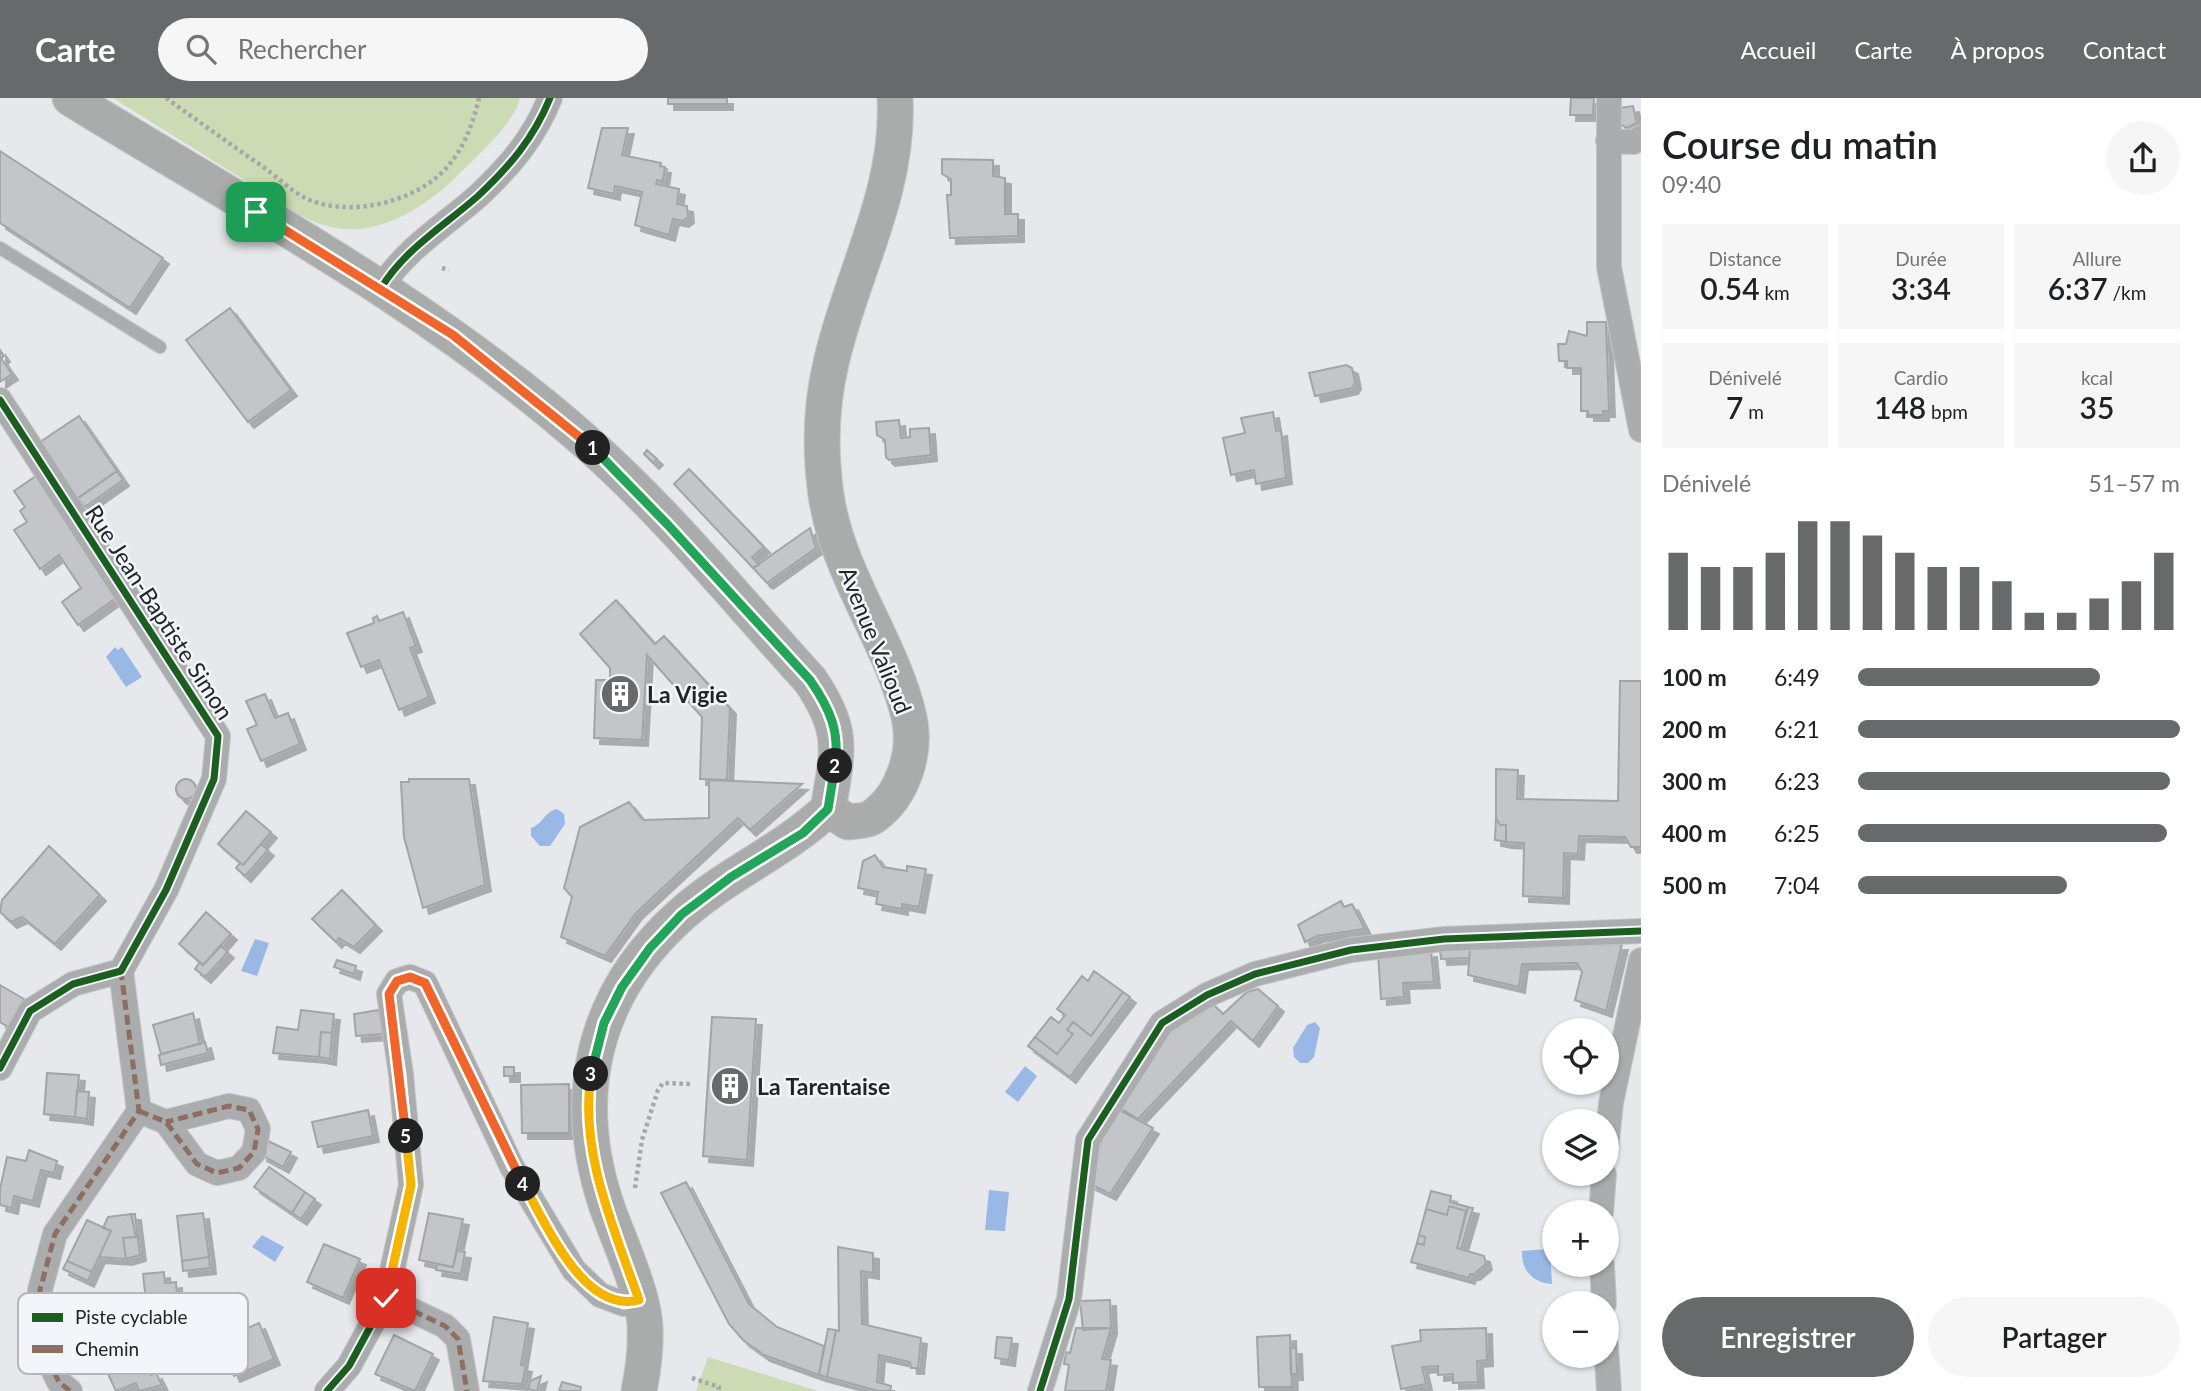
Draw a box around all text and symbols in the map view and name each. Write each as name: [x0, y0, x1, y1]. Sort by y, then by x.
search box: [158, 18, 648, 81]
text: Carte: [35, 29, 116, 69]
icon: search: [182, 30, 220, 68]
text: Rechercher: [238, 33, 367, 65]
text: Accueil: [1740, 35, 1816, 64]
text: Carte: [1854, 35, 1912, 64]
text: À propos: [1950, 35, 2045, 64]
text: Contact: [2083, 35, 2166, 64]
text: Course du matin: [1662, 121, 1938, 167]
button: share: [2106, 121, 2180, 195]
text: 09:40: [1662, 170, 1721, 198]
pin: [226, 182, 286, 242]
icon: arrive: [237, 193, 275, 231]
text: Distance: [1709, 247, 1781, 270]
text: Durée: [1895, 247, 1947, 270]
text: Allure: [2073, 247, 2121, 270]
text: 0.54: [1700, 270, 1760, 306]
text: 3:34: [1891, 270, 1951, 306]
text: 6:37: [2048, 270, 2108, 306]
text: km: [1760, 281, 1790, 304]
text: /km: [2108, 281, 2146, 304]
text: Dénivelé: [1708, 366, 1782, 389]
text: Cardio: [1894, 366, 1948, 389]
text: kcal: [2081, 366, 2113, 389]
text: 7: [1726, 389, 1743, 425]
text: 148: [1874, 389, 1926, 425]
text: 35: [2080, 389, 2114, 425]
text: m: [1743, 400, 1764, 423]
text: bpm: [1926, 400, 1968, 423]
pin: 1: [576, 430, 610, 466]
text: 1: [587, 436, 598, 459]
text: Dénivelé: [1662, 469, 1751, 497]
text: 51–57 m: [2088, 469, 2180, 497]
street label: Rue Jean-Baptiste Simon: [80, 499, 240, 725]
street label: Avenue Valioud: [834, 562, 918, 718]
text: 100 m: [1662, 663, 1727, 691]
text: 6:49: [1774, 663, 1820, 691]
building icon: La Vigie: [599, 673, 641, 715]
place label: La Vigie: [647, 680, 727, 708]
text: 200 m: [1662, 715, 1727, 743]
text: 6:21: [1774, 715, 1820, 743]
pin: 2: [818, 748, 852, 784]
text: 2: [829, 754, 840, 777]
text: 300 m: [1662, 767, 1727, 795]
text: 6:23: [1774, 767, 1820, 795]
text: 400 m: [1662, 819, 1727, 847]
text: 6:25: [1774, 819, 1820, 847]
text: 500 m: [1662, 871, 1727, 899]
text: 7:04: [1774, 871, 1820, 899]
map controls: [1542, 1018, 1619, 1368]
button: locate: [1542, 1018, 1619, 1095]
pin: 3: [574, 1056, 608, 1091]
text: 3: [585, 1062, 596, 1085]
building icon: La Tarentaise: [709, 1065, 751, 1107]
place label: La Tarentaise: [757, 1072, 890, 1100]
button: layers: [1542, 1109, 1619, 1186]
pin: 5: [388, 1118, 424, 1154]
text: 5: [400, 1124, 411, 1147]
pin: 4: [505, 1166, 540, 1202]
text: 4: [517, 1172, 528, 1195]
button: +: [1542, 1200, 1619, 1277]
pin: [356, 1268, 416, 1328]
icon: check: [367, 1279, 405, 1317]
button: −: [1542, 1291, 1619, 1368]
legend: [18, 1293, 248, 1374]
button: Enregistrer: [1662, 1297, 1914, 1377]
button: Partager: [1928, 1297, 2180, 1377]
text: Piste cyclable: [75, 1305, 188, 1328]
text: Chemin: [75, 1337, 139, 1360]

